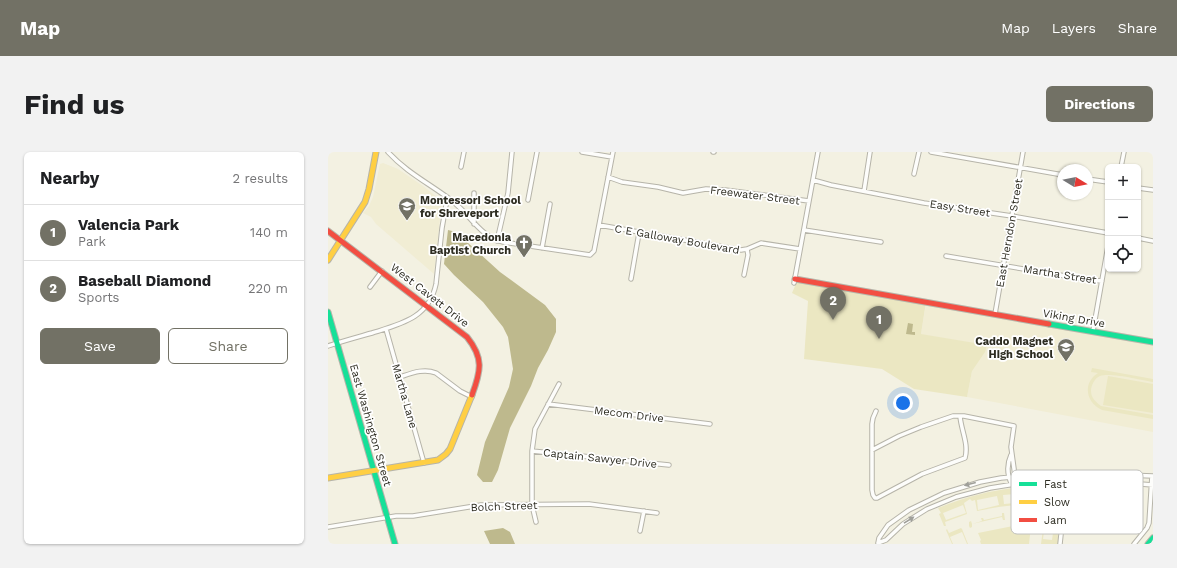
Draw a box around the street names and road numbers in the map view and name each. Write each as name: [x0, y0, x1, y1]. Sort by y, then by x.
street label: East Herndon Street: [994, 177, 1026, 288]
street label: Freewater Street: [709, 184, 801, 207]
street label: Easy Street: [929, 197, 991, 220]
street label: C E Galloway Boulevard: [613, 222, 740, 257]
street label: West Cavett Drive: [388, 261, 471, 330]
street label: Martha Street: [1022, 262, 1098, 287]
street label: Viking Drive: [1042, 307, 1106, 330]
street label: Martha Lane: [389, 362, 420, 430]
street label: East Washington Street: [347, 363, 394, 488]
street label: Mecom Drive: [593, 404, 664, 425]
street label: Captain Sawyer Drive: [542, 446, 658, 471]
street label: Bolch Street: [470, 499, 538, 514]

